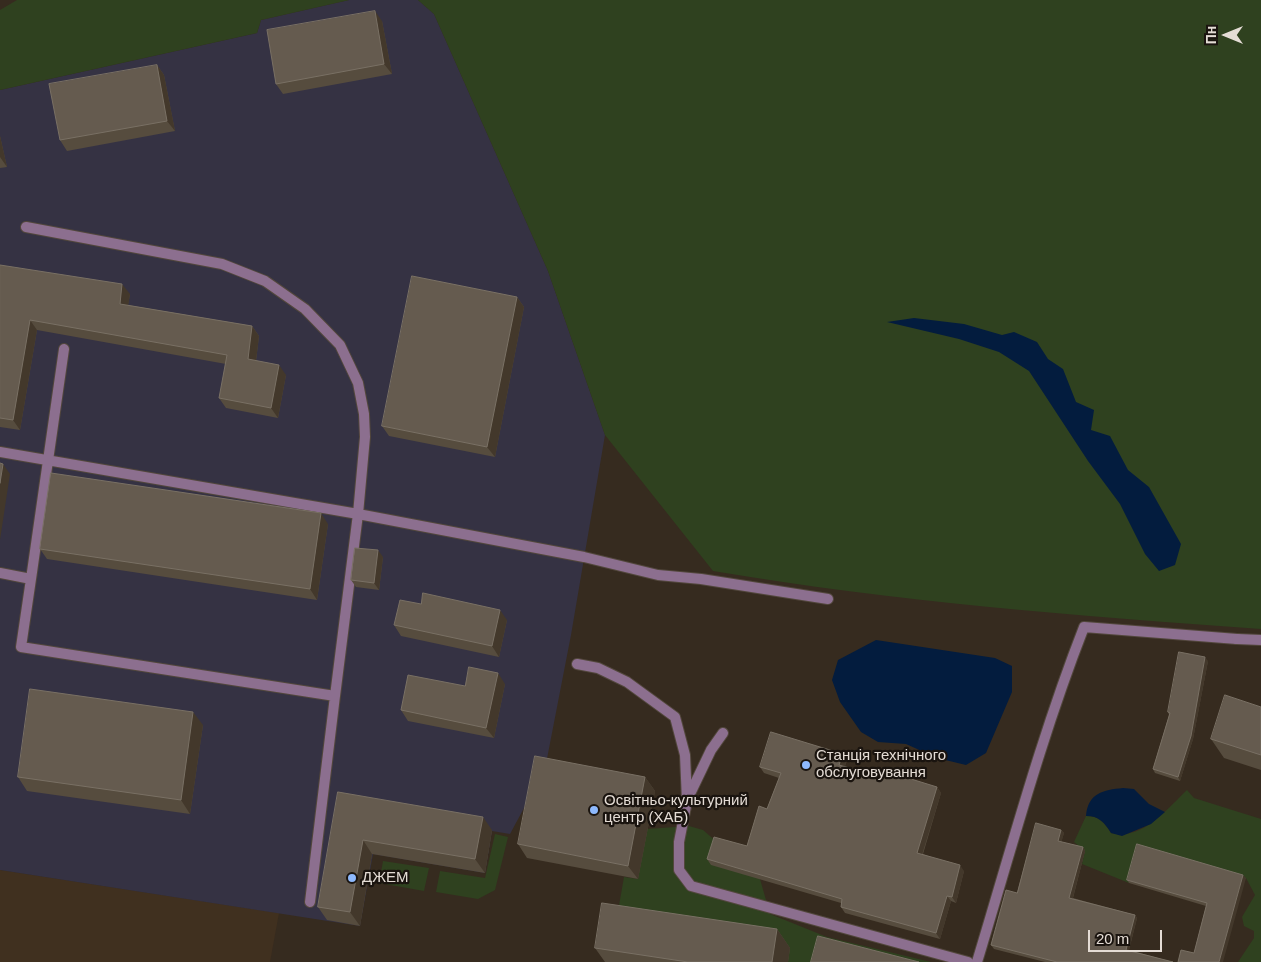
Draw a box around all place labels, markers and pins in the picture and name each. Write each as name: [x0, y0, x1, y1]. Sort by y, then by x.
place label: Cтанція технічного обслуговування: [816, 747, 946, 782]
marker: Cтанція технічного обслуговування: [800, 759, 812, 771]
place label: Освітньо-культурний центр (ХАБ): [604, 792, 748, 827]
marker: Освітньо-культурний центр (ХАБ): [588, 804, 600, 816]
place label: ДЖЕМ: [362, 869, 409, 887]
marker: ДЖЕМ: [346, 872, 358, 884]

